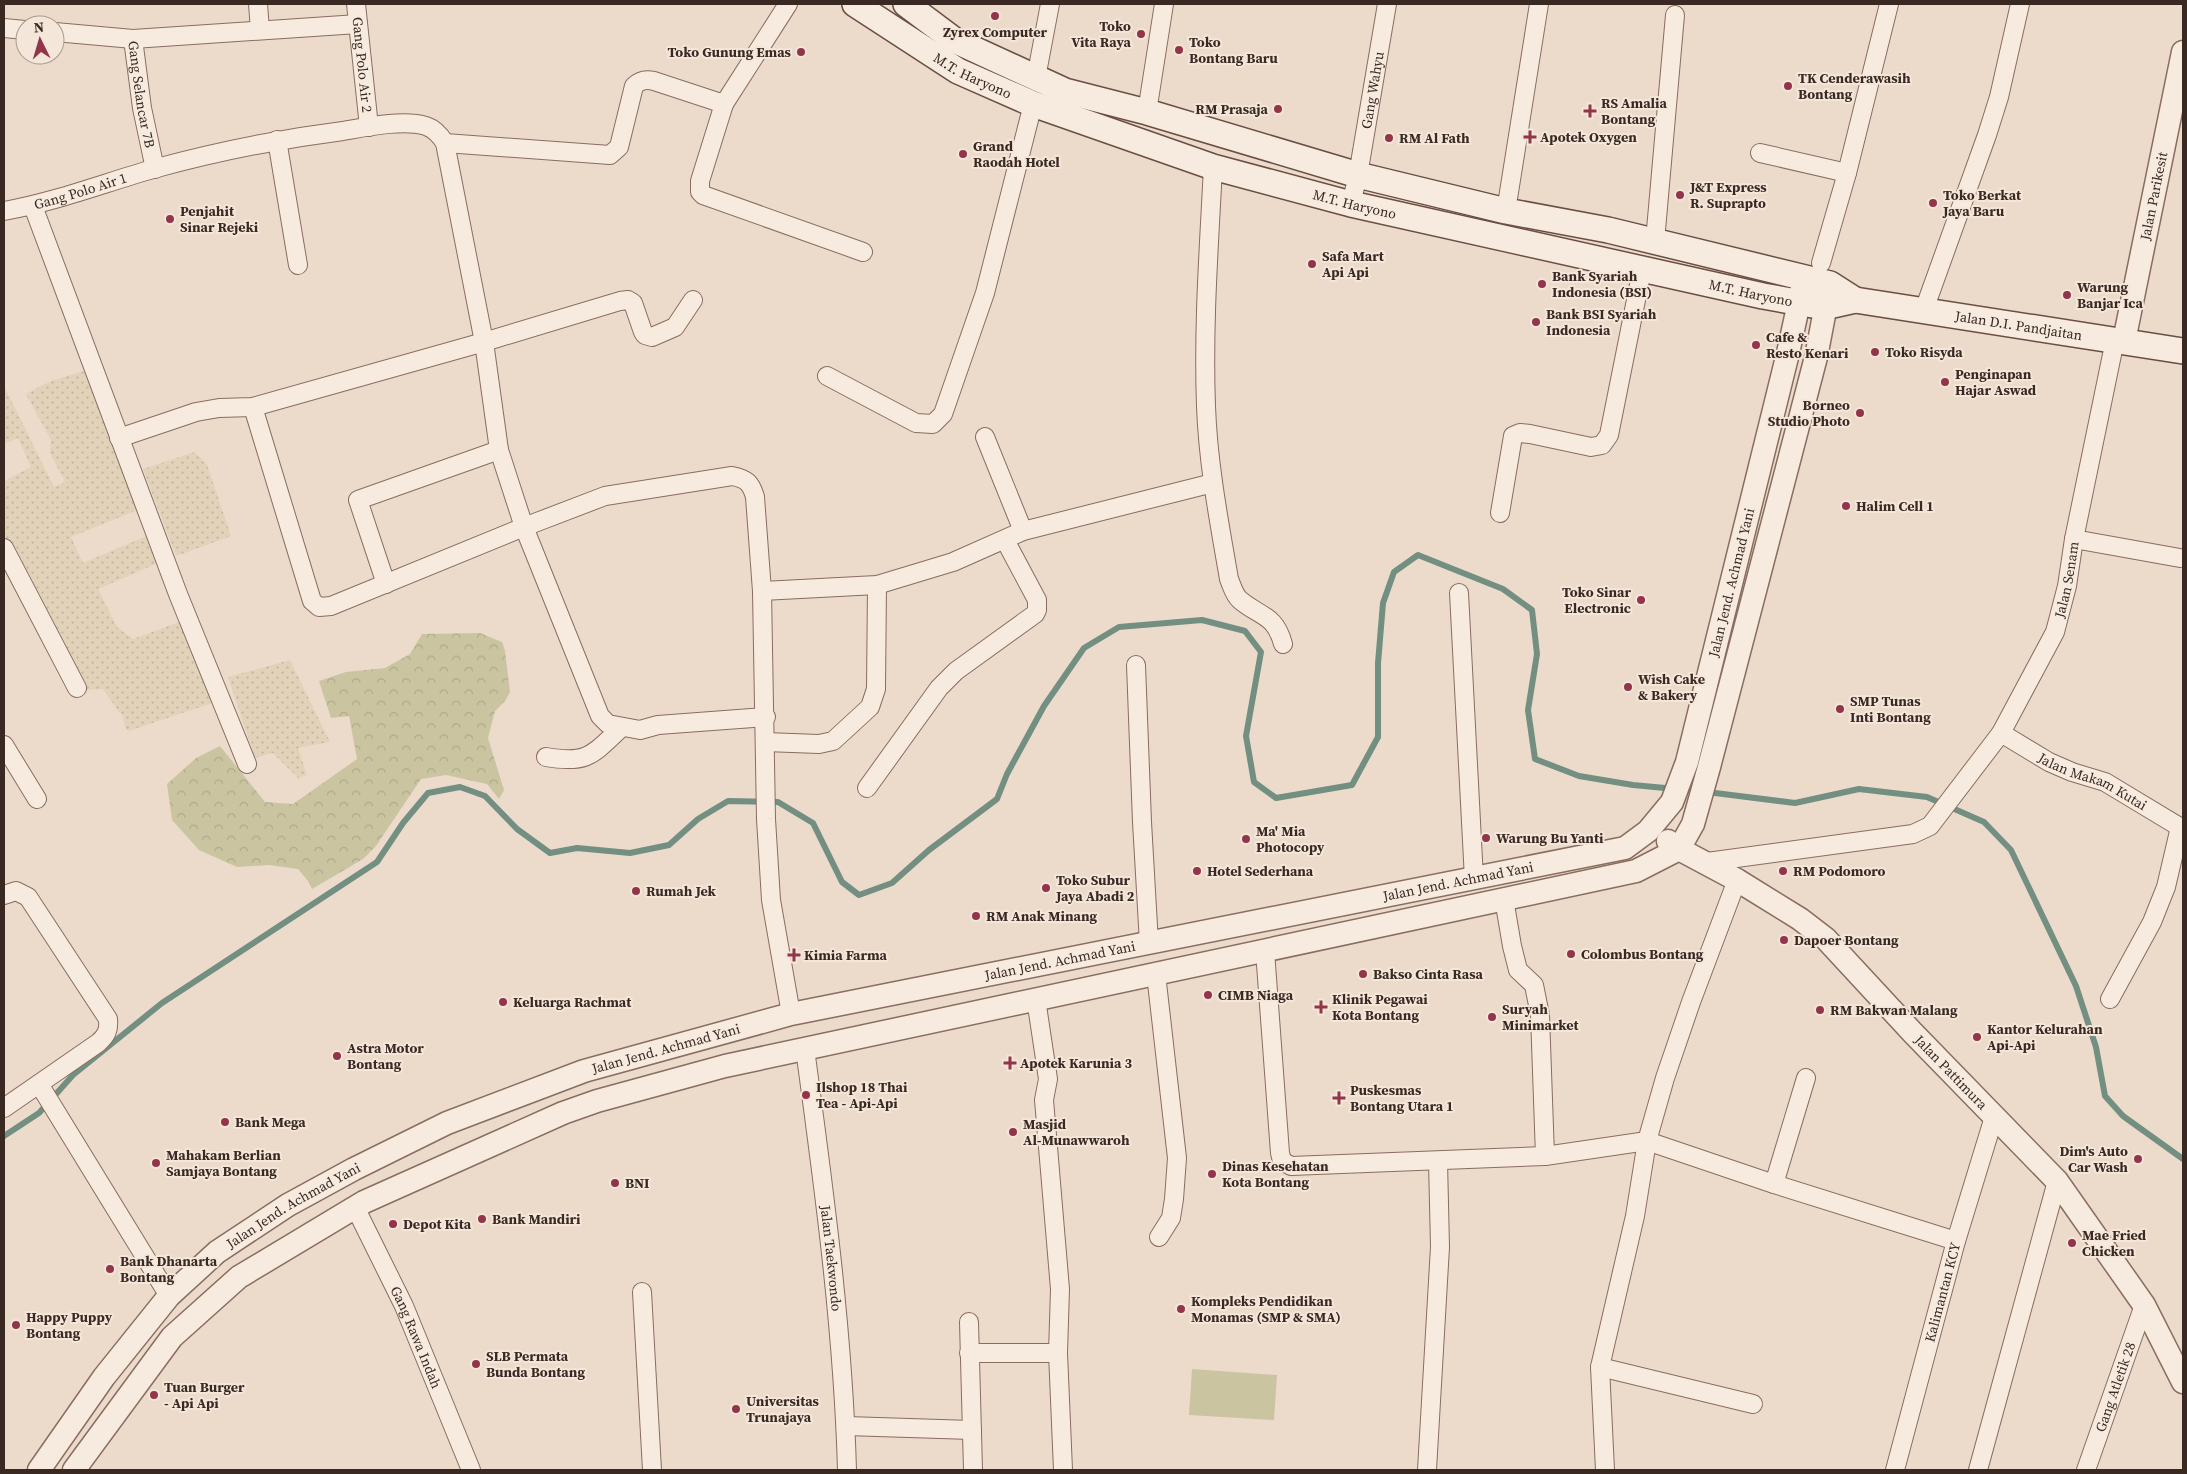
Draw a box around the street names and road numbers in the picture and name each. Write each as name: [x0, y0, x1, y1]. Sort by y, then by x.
street label: Gang Polo Air 2: [347, 16, 377, 113]
street label: Gang Selancar 7B: [123, 40, 160, 150]
street label: M.T. Haryono: [930, 48, 1015, 104]
street label: Gang Wahyu: [1356, 50, 1389, 130]
street label: Jalan Parikesit: [2135, 150, 2172, 243]
street label: Gang Polo Air 1: [32, 167, 129, 214]
street label: M.T. Haryono: [1311, 184, 1399, 224]
street label: M.T. Haryono: [1707, 274, 1795, 311]
street label: Jalan D.I. Pandjaitan: [1953, 306, 2084, 345]
street label: Jalan Jend. Achmad Yani: [1703, 506, 1759, 660]
street label: Jalan Senam: [2049, 540, 2084, 621]
street label: Jalan Makam Kutai: [2033, 747, 2151, 815]
street label: Jalan Jend. Achmad Yani: [1380, 856, 1535, 906]
street label: Jalan Jend. Achmad Yani: [982, 936, 1137, 985]
street label: Jalan Jend. Achmad Yani: [588, 1018, 742, 1079]
street label: Jalan Pattimura: [1909, 1030, 1993, 1115]
street label: Jalan Jend. Achmad Yani: [222, 1157, 364, 1254]
street label: Jalan Taekwondo: [815, 1203, 847, 1313]
street label: Kalimantan KCY: [1919, 1240, 1965, 1344]
street label: Gang Rawa Indah: [386, 1283, 447, 1392]
street label: Gang Atletik 28: [2090, 1339, 2140, 1435]

